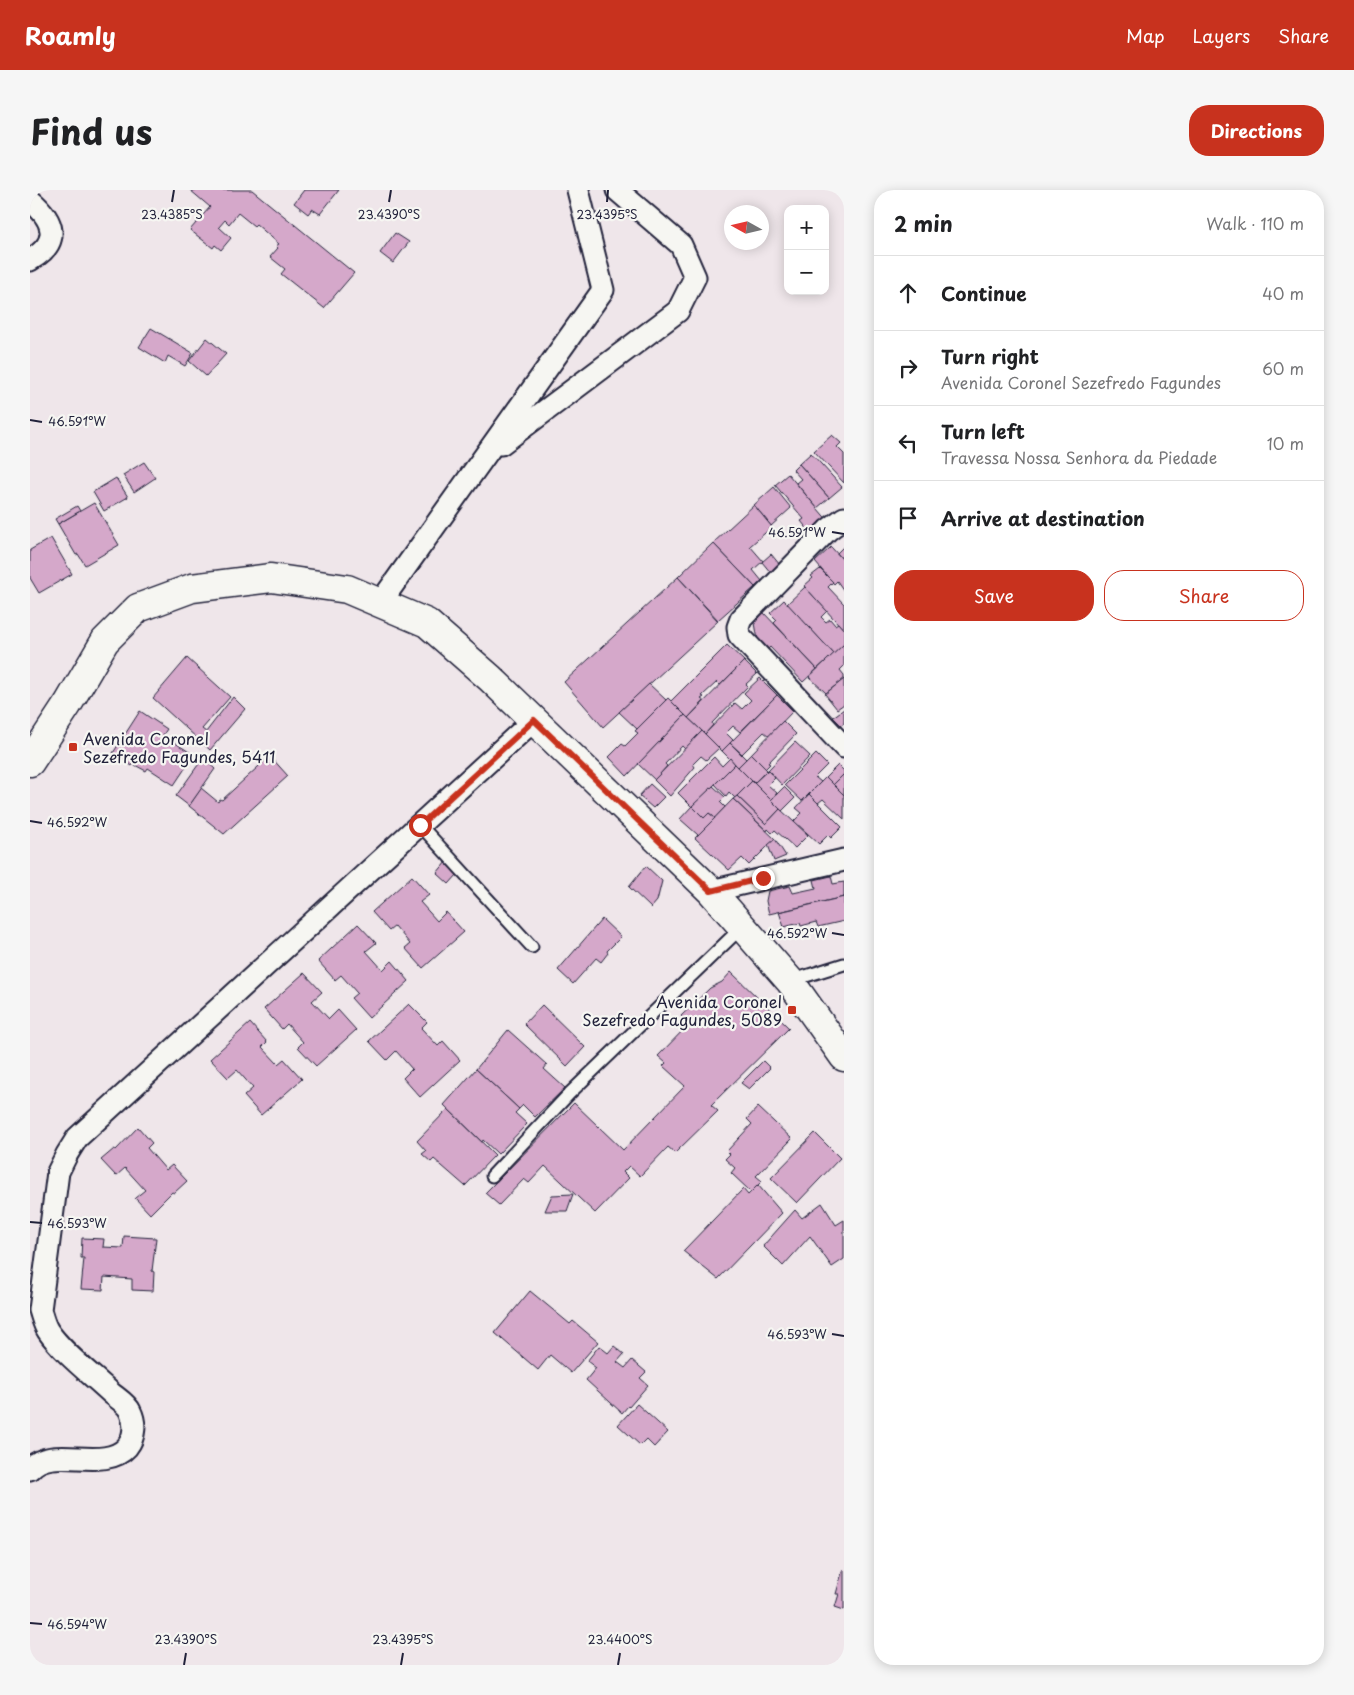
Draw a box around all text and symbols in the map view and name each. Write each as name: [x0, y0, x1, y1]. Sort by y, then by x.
text: Roamly: [25, 17, 116, 53]
text: Map: [1126, 22, 1165, 49]
text: Layers: [1193, 22, 1250, 49]
text: Share: [1278, 22, 1329, 49]
text: Find us: [30, 104, 152, 157]
button: Directions: [1189, 105, 1324, 156]
text: 23.4385°S: [141, 205, 203, 223]
text: 23.4390°S: [358, 205, 420, 223]
text: 23.4395°S: [576, 205, 638, 223]
north arrow: [724, 205, 769, 250]
map controls: [784, 205, 829, 295]
button: +: [784, 205, 829, 250]
text: 2 min: [894, 207, 953, 239]
text: Walk · 110 m: [1206, 211, 1304, 235]
button: −: [784, 250, 829, 295]
icon: ahead: [894, 279, 922, 307]
text: Continue: [941, 279, 1027, 307]
text: 40 m: [1262, 281, 1304, 305]
text: Turn right: [941, 342, 1039, 370]
icon: right: [894, 354, 922, 382]
text: 60 m: [1262, 356, 1304, 380]
text: Avenida Coronel Sezefredo Fagundes: [941, 370, 1221, 394]
text: 46.591°W: [48, 412, 106, 430]
text: Turn left: [941, 417, 1025, 445]
icon: left: [894, 429, 922, 457]
text: 10 m: [1267, 431, 1304, 455]
text: Travessa Nossa Senhora da Piedade: [941, 445, 1217, 469]
icon: arrive: [894, 504, 922, 532]
text: Arrive at destination: [941, 504, 1145, 532]
text: 46.591°W: [768, 523, 826, 541]
button: Save: [894, 570, 1094, 621]
button: Share: [1104, 570, 1304, 621]
place label: Avenida Coronel Sezefredo Fagundes, 5411: [83, 726, 276, 768]
marker: Avenida Coronel Sezefredo Fagundes, 5411: [67, 741, 79, 753]
text: 46.592°W: [47, 813, 108, 831]
route start: [409, 814, 432, 837]
route end: [752, 867, 775, 890]
text: 46.592°W: [767, 924, 828, 942]
place label: Avenida Coronel Sezefredo Fagundes, 5089: [582, 989, 782, 1031]
marker: Avenida Coronel Sezefredo Fagundes, 5089: [786, 1004, 798, 1016]
text: 46.593°W: [47, 1214, 107, 1232]
text: 46.593°W: [767, 1325, 827, 1343]
text: 46.594°W: [47, 1615, 108, 1633]
text: 23.4390°S: [155, 1630, 217, 1648]
text: 23.4395°S: [372, 1630, 434, 1648]
text: 23.4400°S: [588, 1630, 652, 1648]

